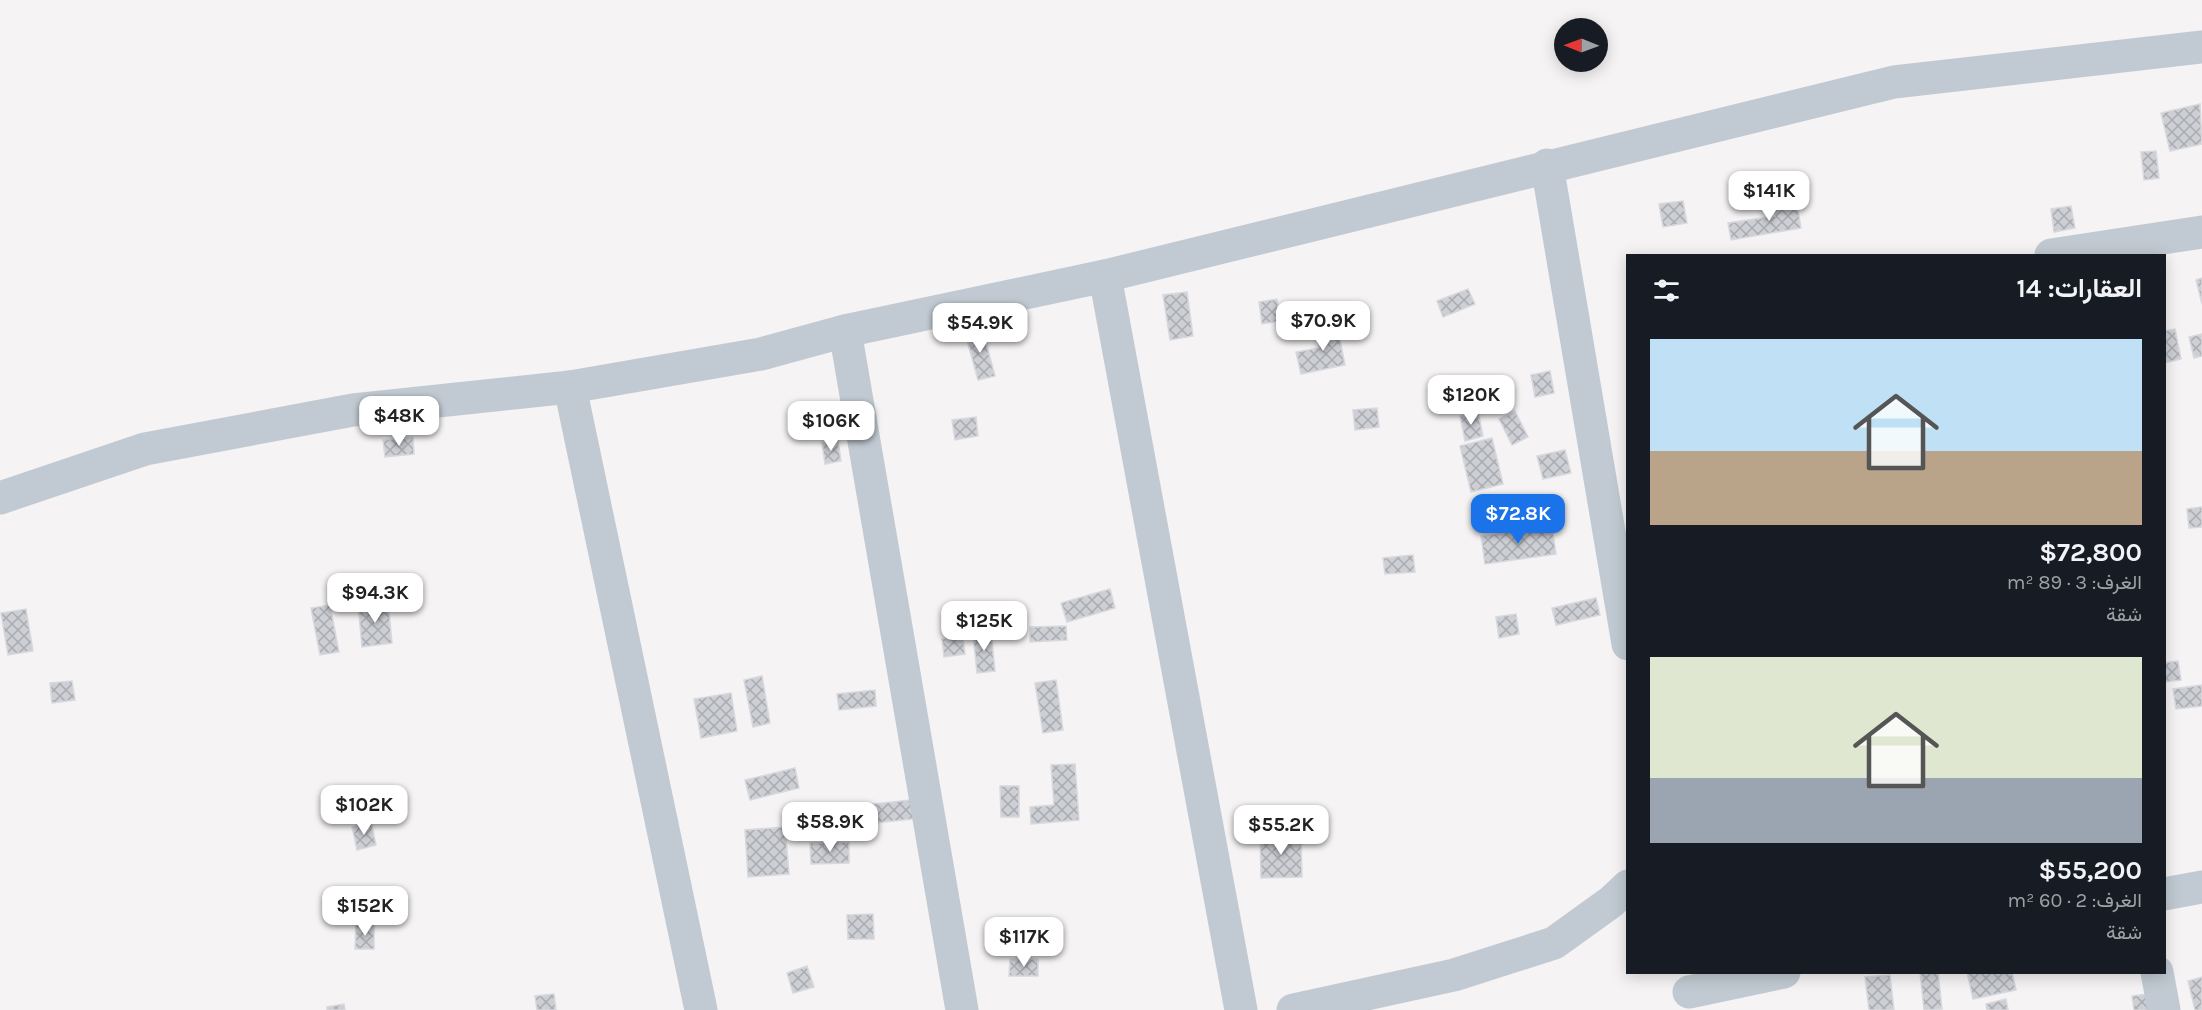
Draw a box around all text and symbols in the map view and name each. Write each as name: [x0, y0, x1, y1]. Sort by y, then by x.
north arrow: [1554, 18, 1608, 72]
map controls: [1554, 18, 1608, 72]
pin: $141K: [1727, 171, 1811, 222]
text: $141K: [1742, 179, 1796, 202]
text: العقارات: 14: [2017, 273, 2142, 304]
icon: filters: [1650, 274, 1683, 307]
pin: $70.9K: [1274, 301, 1372, 352]
pin: $54.9K: [931, 303, 1029, 354]
text: $70.9K: [1290, 309, 1356, 332]
text: $54.9K: [947, 311, 1013, 334]
pin: $120K: [1429, 375, 1513, 426]
icon: home: [1842, 378, 1950, 486]
text: $120K: [1442, 383, 1500, 406]
pin: $48K: [363, 396, 435, 447]
pin: $106K: [789, 401, 873, 452]
text: $48K: [373, 404, 425, 427]
text: $106K: [802, 409, 860, 432]
pin: $72.8K: [1469, 494, 1567, 545]
text: $72.8K: [1485, 502, 1551, 525]
text: $72,800: [2039, 537, 2142, 568]
text: الغرف: 3 · 89 m²: [2007, 571, 2142, 594]
pin: $94.3K: [326, 573, 424, 624]
text: $94.3K: [341, 581, 409, 604]
pin: $125K: [942, 601, 1026, 652]
text: شقة: [2106, 603, 2142, 626]
text: $125K: [955, 609, 1013, 632]
icon: home: [1842, 696, 1950, 804]
pin: $102K: [322, 785, 406, 836]
text: $102K: [335, 793, 393, 816]
pin: $58.9K: [781, 802, 879, 853]
pin: $55.2K: [1232, 805, 1330, 856]
text: $58.9K: [796, 810, 864, 833]
text: $55.2K: [1248, 813, 1314, 836]
text: $55,200: [2039, 855, 2142, 886]
pin: $152K: [323, 886, 407, 937]
text: الغرف: 2 · 60 m²: [2008, 889, 2142, 912]
text: $152K: [336, 894, 394, 917]
pin: $117K: [982, 917, 1066, 968]
text: شقة: [2106, 921, 2142, 944]
text: $117K: [998, 925, 1050, 948]

